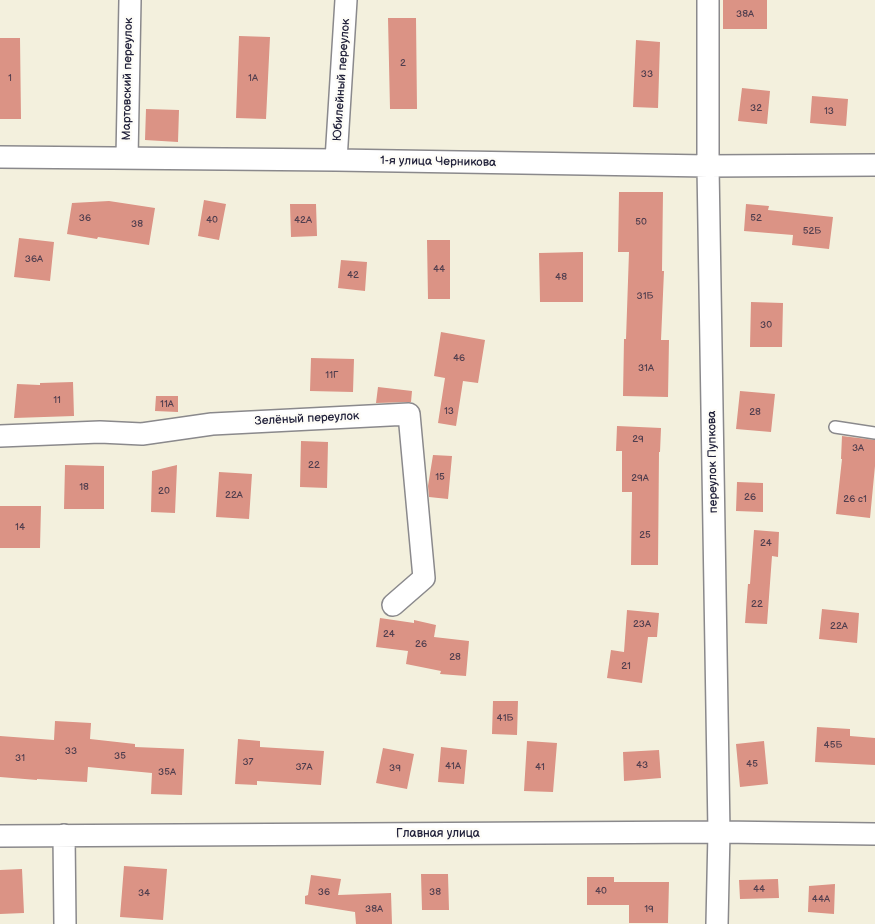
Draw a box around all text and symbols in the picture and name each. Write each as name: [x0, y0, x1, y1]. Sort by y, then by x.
house number: 38А: [736, 8, 754, 20]
street label: Мартовский переулок: [120, 18, 136, 140]
street label: Юбилейный переулок: [331, 18, 353, 142]
house number: 2: [400, 57, 406, 69]
house number: 33: [641, 68, 653, 80]
house number: 1: [8, 72, 12, 84]
house number: 1А: [248, 72, 258, 84]
house number: 32: [750, 102, 762, 114]
house number: 13: [824, 105, 834, 117]
street label: 1-я улица Черникова: [380, 154, 496, 170]
house number: 36: [79, 212, 91, 224]
house number: 52: [750, 212, 762, 224]
house number: 40: [206, 214, 218, 226]
house number: 42А: [294, 214, 312, 226]
house number: 50: [635, 216, 647, 228]
house number: 38: [131, 218, 143, 230]
house number: 52Б: [803, 225, 821, 237]
house number: 36А: [25, 253, 43, 265]
house number: 44: [433, 263, 445, 275]
house number: 42: [347, 269, 359, 281]
house number: 48: [555, 271, 567, 283]
house number: 31Б: [637, 290, 653, 302]
house number: 30: [760, 319, 772, 331]
house number: 46: [453, 352, 465, 364]
house number: 31А: [638, 362, 654, 374]
house number: 11Г: [325, 369, 339, 381]
house number: 11: [53, 394, 61, 406]
house number: 11А: [160, 398, 174, 410]
house number: 13: [444, 405, 454, 417]
house number: 28: [749, 406, 761, 418]
street label: Зелёный переулок: [254, 409, 360, 429]
street label: переулок Пупкова: [705, 411, 721, 513]
house number: 29: [632, 433, 644, 445]
house number: 3А: [852, 442, 864, 454]
house number: 22: [308, 459, 320, 471]
house number: 15: [435, 471, 445, 483]
house number: 29А: [631, 472, 649, 484]
house number: 18: [79, 481, 89, 493]
house number: 20: [158, 485, 170, 497]
house number: 22А: [225, 489, 243, 501]
house number: 26: [744, 491, 756, 503]
house number: 26 с1: [843, 493, 867, 505]
house number: 14: [15, 521, 25, 533]
house number: 25: [639, 529, 651, 541]
house number: 24: [760, 537, 772, 549]
house number: 22: [751, 598, 763, 610]
house number: 23А: [633, 618, 651, 630]
house number: 22А: [830, 620, 848, 632]
house number: 24: [383, 628, 395, 640]
house number: 26: [415, 638, 427, 650]
house number: 28: [449, 651, 461, 663]
house number: 21: [621, 660, 631, 672]
house number: 41Б: [497, 712, 513, 724]
house number: 45Б: [824, 739, 842, 751]
house number: 33: [65, 745, 77, 757]
house number: 35: [114, 750, 126, 762]
house number: 31: [15, 752, 25, 764]
house number: 37: [242, 756, 254, 768]
house number: 45: [746, 758, 758, 770]
house number: 43: [636, 759, 648, 771]
house number: 41А: [445, 760, 461, 772]
house number: 37А: [295, 761, 313, 773]
house number: 41: [535, 761, 545, 773]
house number: 39: [389, 762, 401, 774]
house number: 35А: [158, 766, 176, 778]
street label: Главная улица: [396, 827, 480, 841]
house number: 44: [753, 883, 765, 895]
house number: 40: [595, 885, 607, 897]
house number: 36: [318, 886, 330, 898]
house number: 38: [429, 886, 441, 898]
house number: 34: [138, 887, 150, 899]
house number: 44А: [812, 893, 830, 905]
house number: 38А: [365, 903, 383, 915]
house number: 19: [644, 903, 654, 915]

